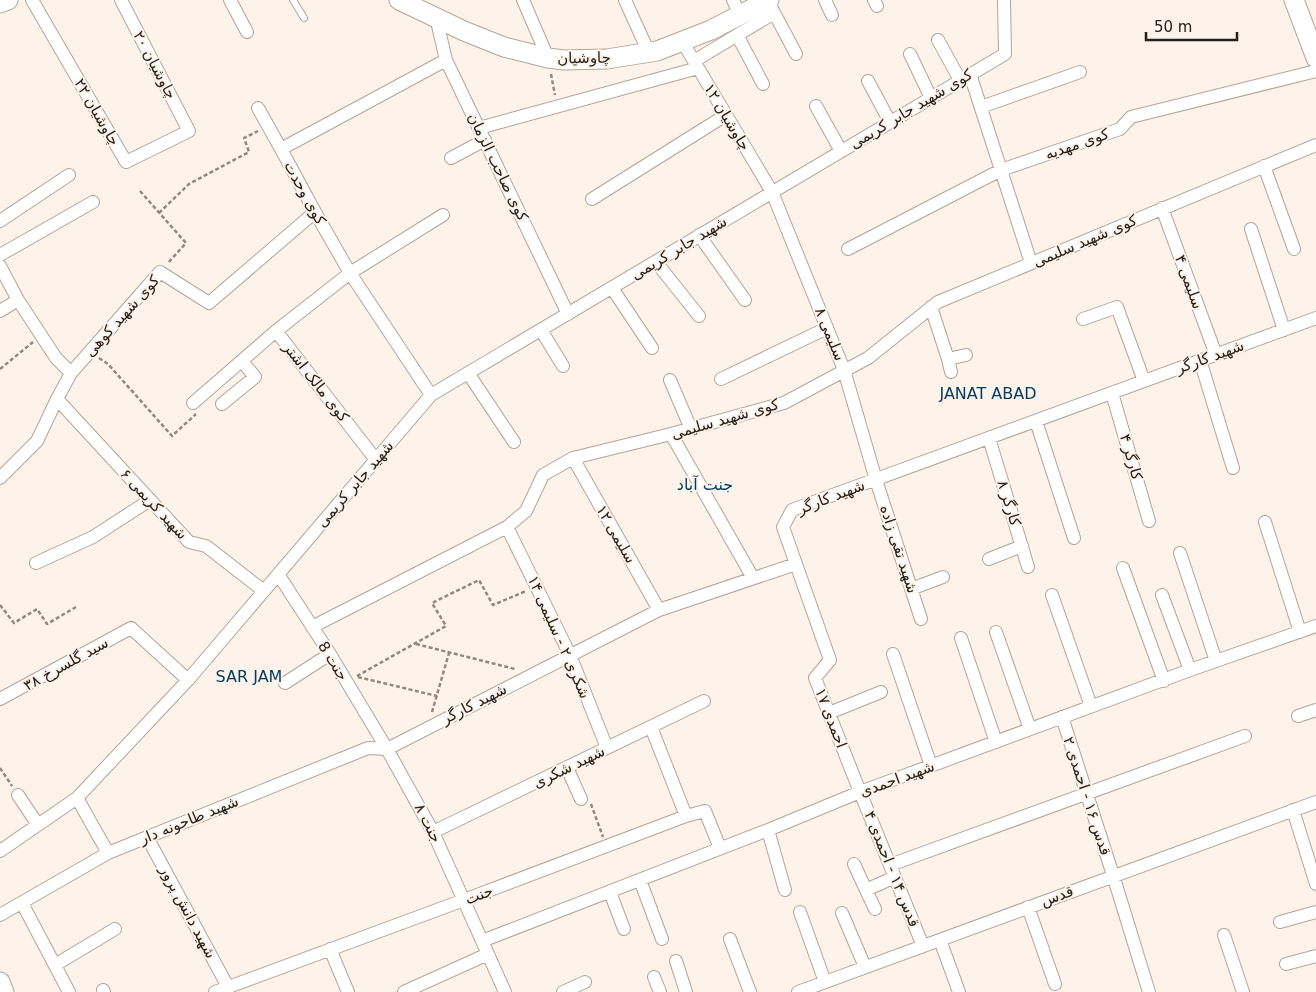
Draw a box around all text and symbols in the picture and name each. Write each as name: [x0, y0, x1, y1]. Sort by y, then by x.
scale bar: [1146, 10, 1237, 42]
text: 50 m: [1154, 18, 1192, 36]
street label: چاوشیان ۲۰: [130, 28, 180, 102]
street label: چاوشیان: [557, 49, 611, 67]
street label: کوی شهید جابر کریمی: [846, 65, 976, 153]
street label: چاوشیان ۲۲: [71, 75, 123, 149]
street label: چاوشیان ۱۲: [700, 80, 754, 154]
street label: کوی صاحب الزمان: [464, 110, 532, 225]
street label: کوی مهدیه: [1043, 124, 1112, 163]
street label: کوی وحدت: [280, 158, 330, 229]
street label: کوی شهید سلیمی: [1030, 211, 1141, 271]
street label: شهید جابر کریمی: [628, 212, 730, 284]
street label: سلیمی ۴: [1171, 253, 1207, 311]
street label: کوی شهید کوهی: [81, 271, 164, 360]
street label: سلیمی ۸: [811, 305, 849, 363]
street label: شهید کارگر: [1173, 336, 1246, 378]
street label: کوی مالک اشتر: [279, 338, 353, 426]
district label: JANAT ABAD: [938, 384, 1037, 403]
street label: کوی شهید سلیمی: [669, 395, 782, 443]
street label: کارگر ۴: [1116, 432, 1146, 483]
street label: شهید جابر کریمی: [313, 437, 397, 531]
street label: شهید کریمی ۶: [117, 465, 191, 543]
district label: جنت آباد: [677, 475, 733, 494]
street label: شهید کارگر: [794, 476, 867, 518]
street label: کارگر ۸: [993, 478, 1025, 529]
street label: سلیمی ۱۲: [592, 502, 640, 566]
street label: شهید تقی زاده: [876, 503, 922, 595]
street label: شکری ۲ - سلیمی ۱۴: [524, 573, 594, 701]
street label: سید گلسرخ ۳۸: [20, 633, 112, 695]
street label: جنت 8: [314, 638, 352, 684]
district label: SAR JAM: [216, 667, 282, 686]
street label: شهید کارگر: [437, 680, 510, 729]
street label: احمدی ۱۷: [811, 686, 851, 750]
street label: قدس ۱۶ - احمدی ۲: [1059, 734, 1115, 858]
street label: شهید شکری: [530, 742, 608, 792]
street label: شهید احمدی: [857, 757, 937, 801]
street label: شهيد طاحونه دار: [136, 792, 241, 848]
street label: جنت ۸: [411, 800, 445, 846]
street label: قدس ۱۴ - احمدی ۴: [860, 808, 924, 930]
street label: شهید دانش پرور: [155, 862, 220, 962]
street label: جنت: [462, 881, 496, 909]
street label: قدس: [1038, 882, 1076, 910]

